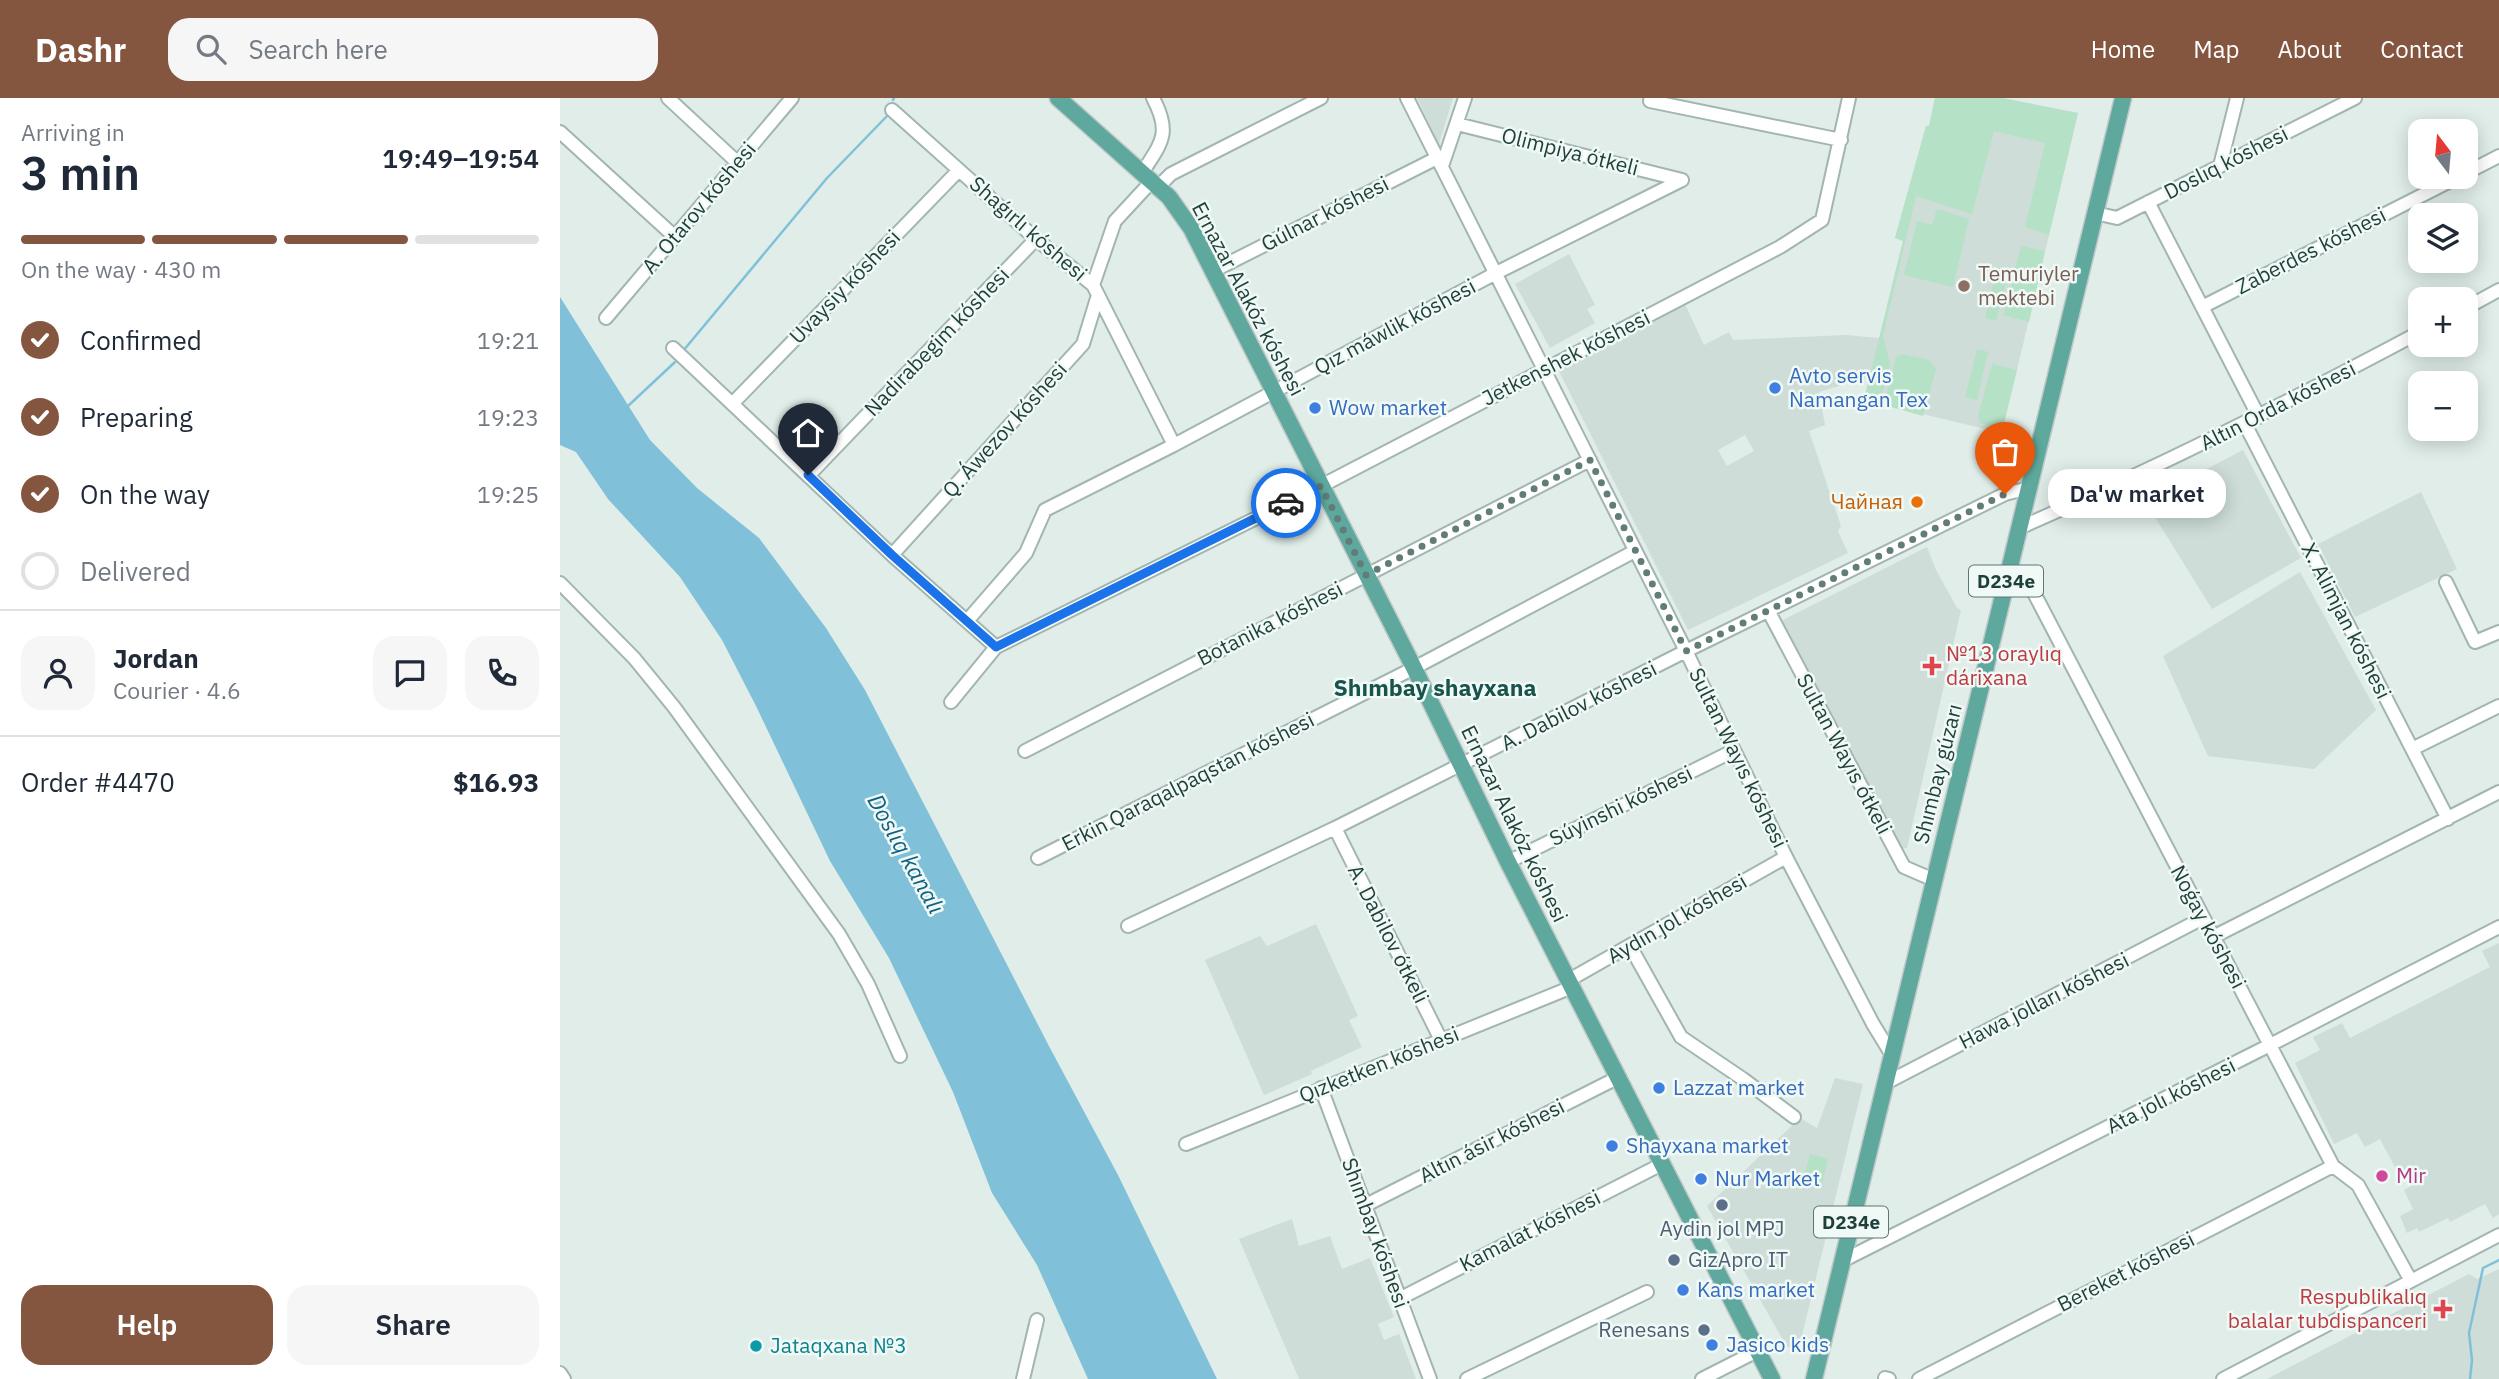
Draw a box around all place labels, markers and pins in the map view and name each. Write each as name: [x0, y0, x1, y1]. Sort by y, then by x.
place label: Temuriyler mektebi: [1978, 259, 2079, 311]
marker: Temuriyler mektebi: [1956, 278, 1972, 294]
place label: Avto servis Namangan Tex: [1789, 361, 1929, 413]
marker: Avto servis Namangan Tex: [1767, 380, 1783, 396]
place label: Wow market: [1329, 393, 1447, 421]
marker: Wow market: [1307, 400, 1323, 416]
pin: [778, 403, 838, 475]
pin: [1975, 422, 2035, 494]
callout: Da'w market: [2047, 470, 2226, 518]
place label: Чайная: [1831, 487, 1903, 515]
marker: Чайная: [1909, 494, 1925, 510]
place label: №13 oraylıq dárixana: [1946, 639, 2062, 691]
marker: №13 oraylıq dárixana: [1924, 658, 1940, 674]
place label: Lazzat market: [1673, 1073, 1805, 1101]
marker: Lazzat market: [1651, 1080, 1667, 1096]
place label: Shayxana market: [1626, 1131, 1789, 1159]
marker: Shayxana market: [1604, 1138, 1620, 1154]
place label: Mir: [2396, 1161, 2426, 1189]
place label: Nur Market: [1715, 1164, 1820, 1192]
marker: Mir: [2374, 1168, 2390, 1184]
marker: Nur Market: [1693, 1171, 1709, 1187]
marker: Aydin jol MPJ: [1714, 1197, 1730, 1213]
place label: Aydin jol MPJ: [1659, 1214, 1785, 1242]
place label: GizApro IT: [1688, 1245, 1788, 1273]
marker: GizApro IT: [1666, 1252, 1682, 1268]
place label: Kans market: [1697, 1275, 1815, 1303]
marker: Kans market: [1675, 1282, 1691, 1298]
place label: Respublikalıq balalar tubdispanceri: [2228, 1282, 2427, 1334]
marker: Respublikalıq balalar tubdispanceri: [2433, 1299, 2453, 1319]
place label: Renesans: [1598, 1315, 1690, 1343]
marker: Renesans: [1696, 1322, 1712, 1338]
place label: Jasico kids: [1726, 1330, 1829, 1358]
place label: Jataqxana №3: [770, 1331, 907, 1359]
marker: Jasico kids: [1704, 1337, 1720, 1353]
marker: Jataqxana №3: [748, 1338, 764, 1354]

